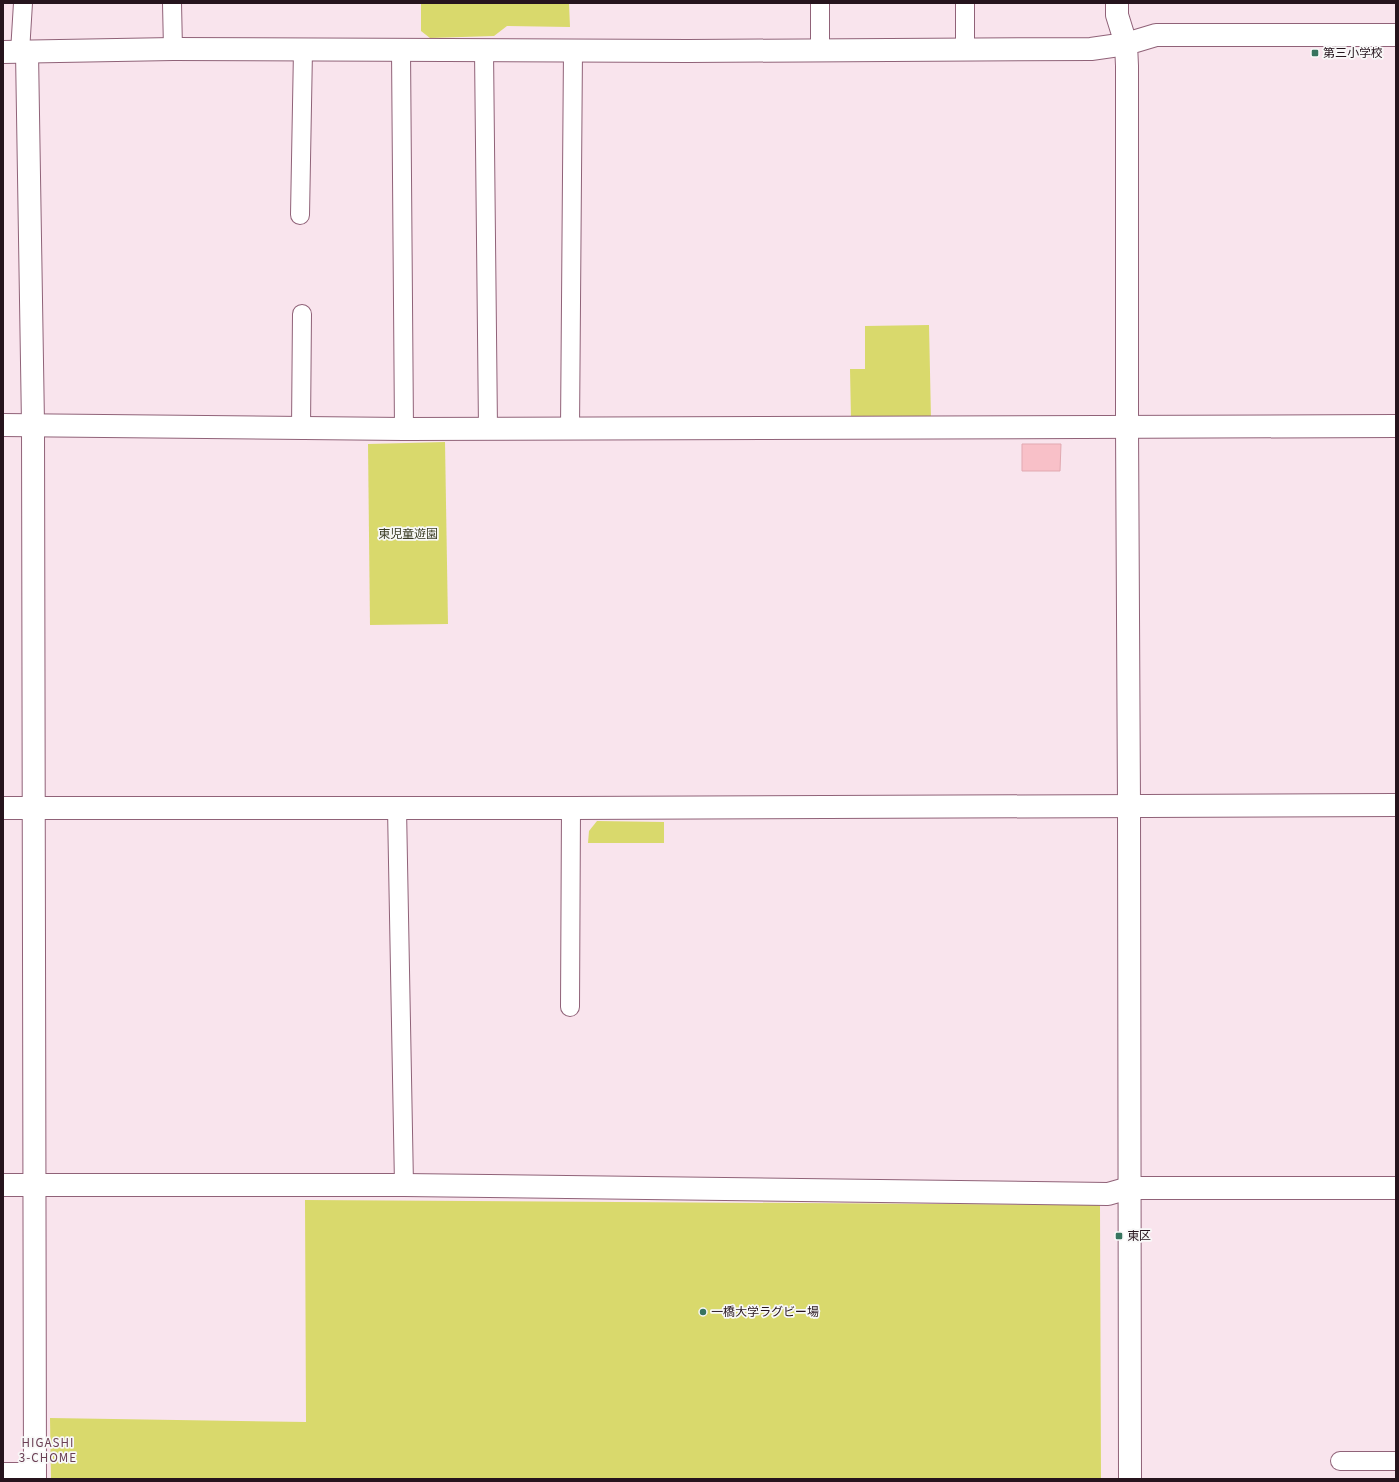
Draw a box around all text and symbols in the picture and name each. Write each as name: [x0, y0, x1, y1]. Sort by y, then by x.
place label: 第三小学校: [1323, 45, 1383, 62]
marker: 第三小学校: [1310, 48, 1320, 58]
park label: 東児童遊園: [378, 526, 438, 543]
place label: 東区: [1127, 1228, 1151, 1245]
marker: 東区: [1114, 1231, 1124, 1241]
place label: 一橋大学ラグビー場: [711, 1304, 819, 1321]
marker: 一橋大学ラグビー場: [698, 1307, 708, 1317]
district label: HIGASHI 3-CHOME: [19, 1434, 77, 1467]

